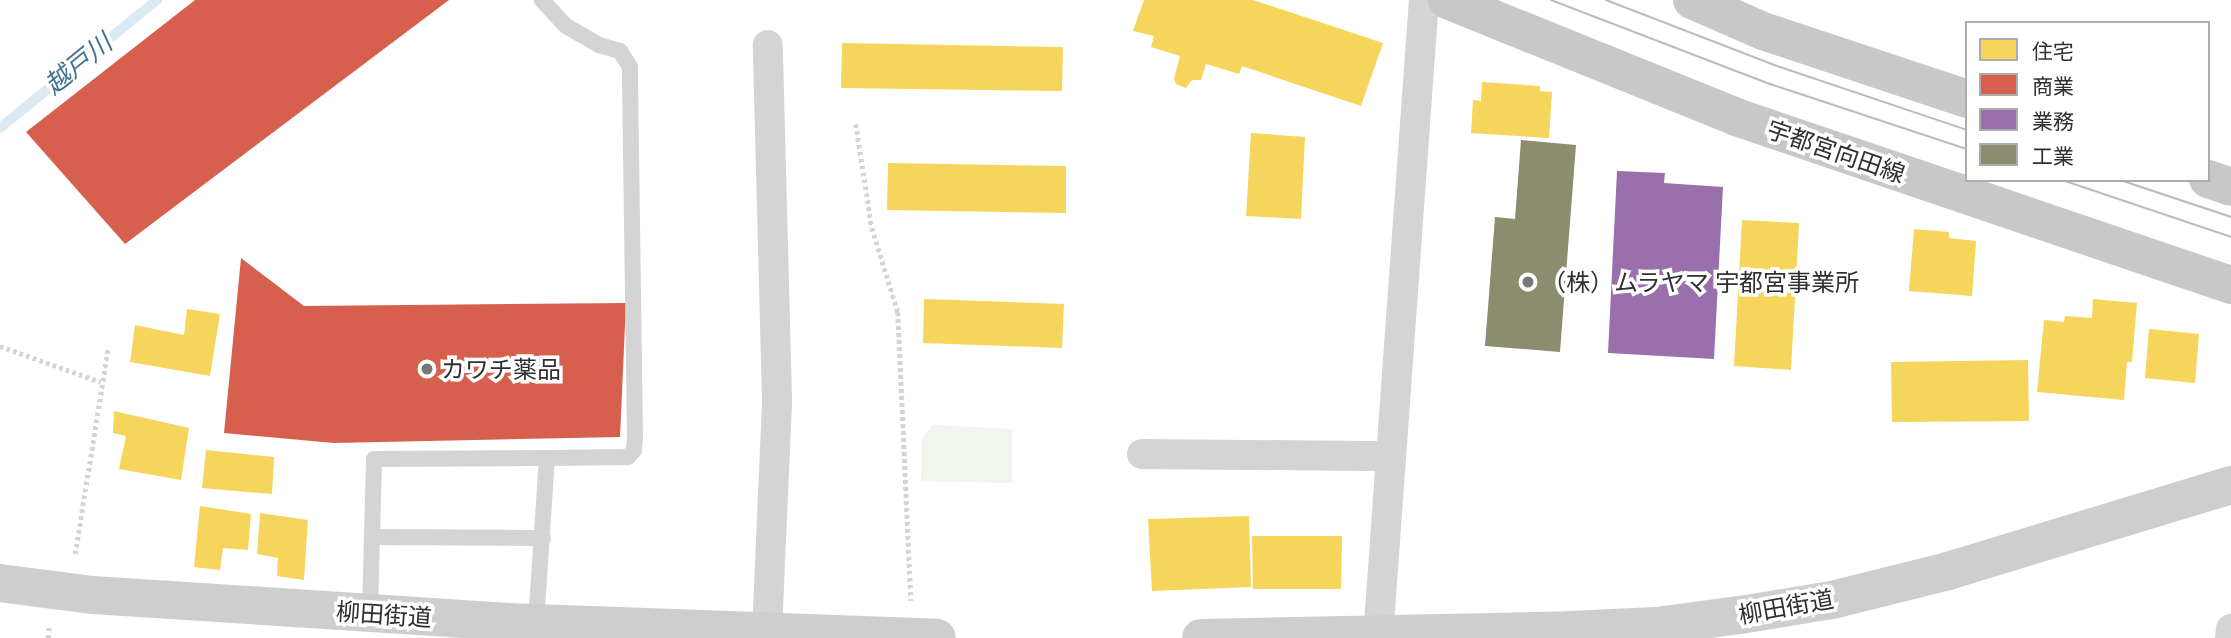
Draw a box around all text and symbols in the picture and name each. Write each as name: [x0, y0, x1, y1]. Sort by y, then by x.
legend: [1965, 21, 2210, 182]
water label: 越戸川: [38, 27, 118, 101]
text: 住宅: [2032, 37, 2074, 65]
text: 商業: [2032, 72, 2074, 100]
text: 業務: [2032, 107, 2074, 135]
street label: 宇都宮向田線: [1763, 114, 1909, 188]
text: 工業: [2032, 142, 2074, 170]
place label: （株）ムラヤマ 宇都宮事業所: [1542, 268, 1860, 296]
marker: （株）ムラヤマ 宇都宮事業所: [1520, 274, 1536, 290]
place label: カワチ薬品: [441, 355, 561, 383]
marker: カワチ薬品: [419, 361, 435, 377]
street label: 柳田街道: [1736, 583, 1836, 629]
street label: 柳田街道: [335, 596, 433, 632]

